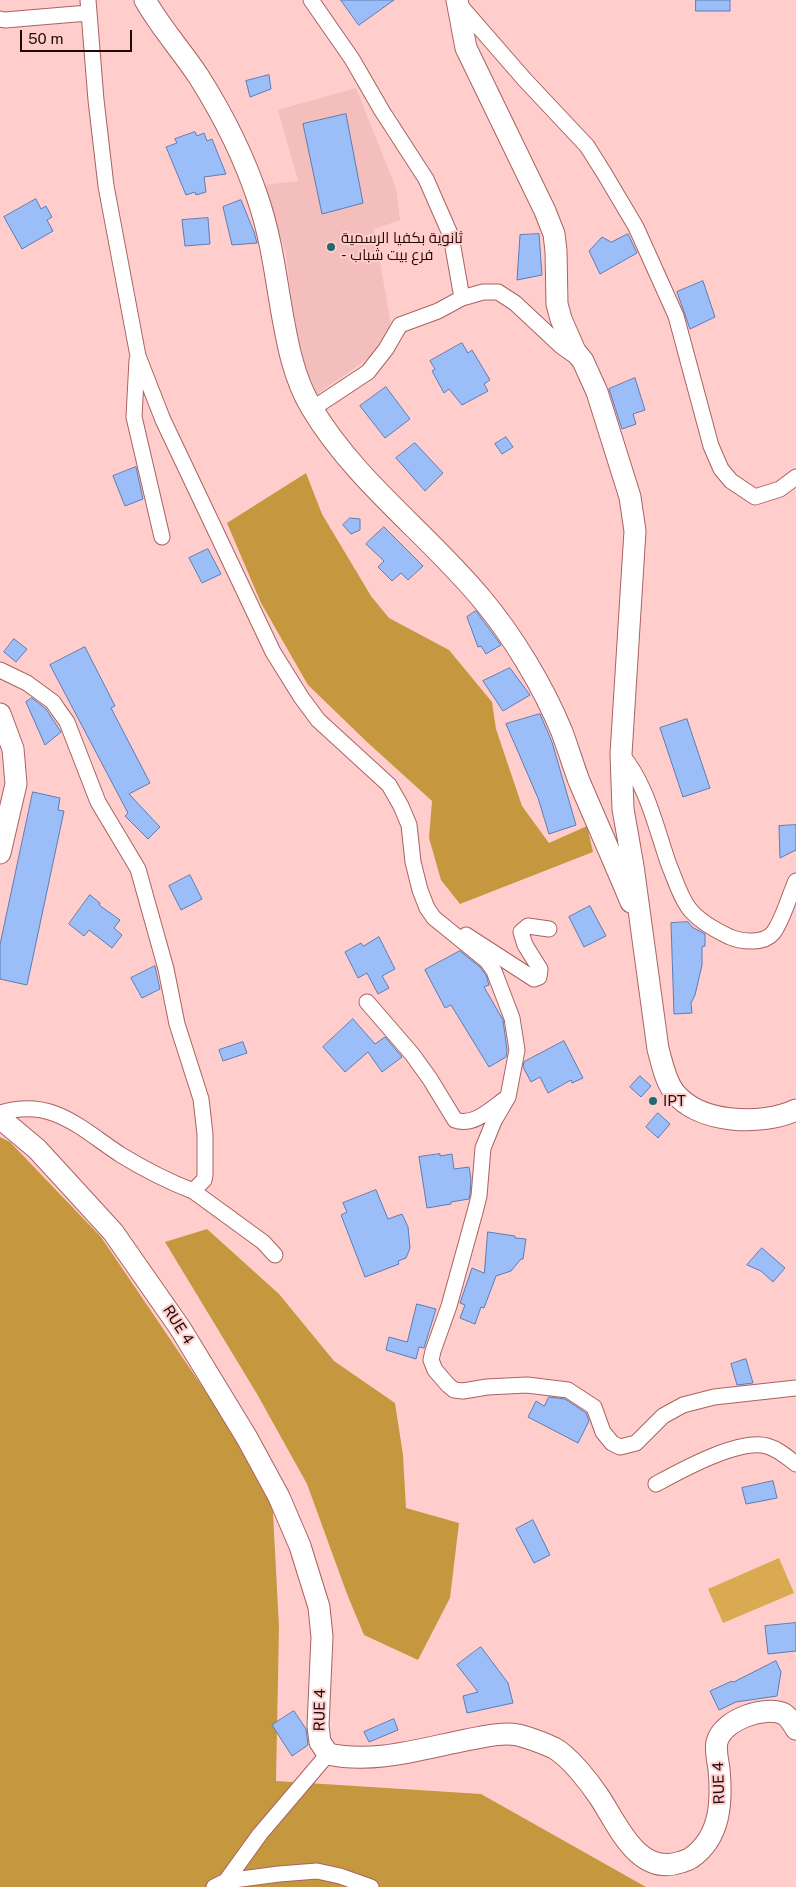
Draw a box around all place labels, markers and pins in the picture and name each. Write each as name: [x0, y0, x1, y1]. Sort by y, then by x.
place label: ثانوية بكفيا الرسمية - فرع بيت شباب: [341, 229, 463, 264]
marker: ثانوية بكفيا الرسمية - فرع بيت شباب: [325, 241, 337, 253]
place label: IPT: [663, 1092, 686, 1110]
marker: IPT: [647, 1095, 659, 1107]

